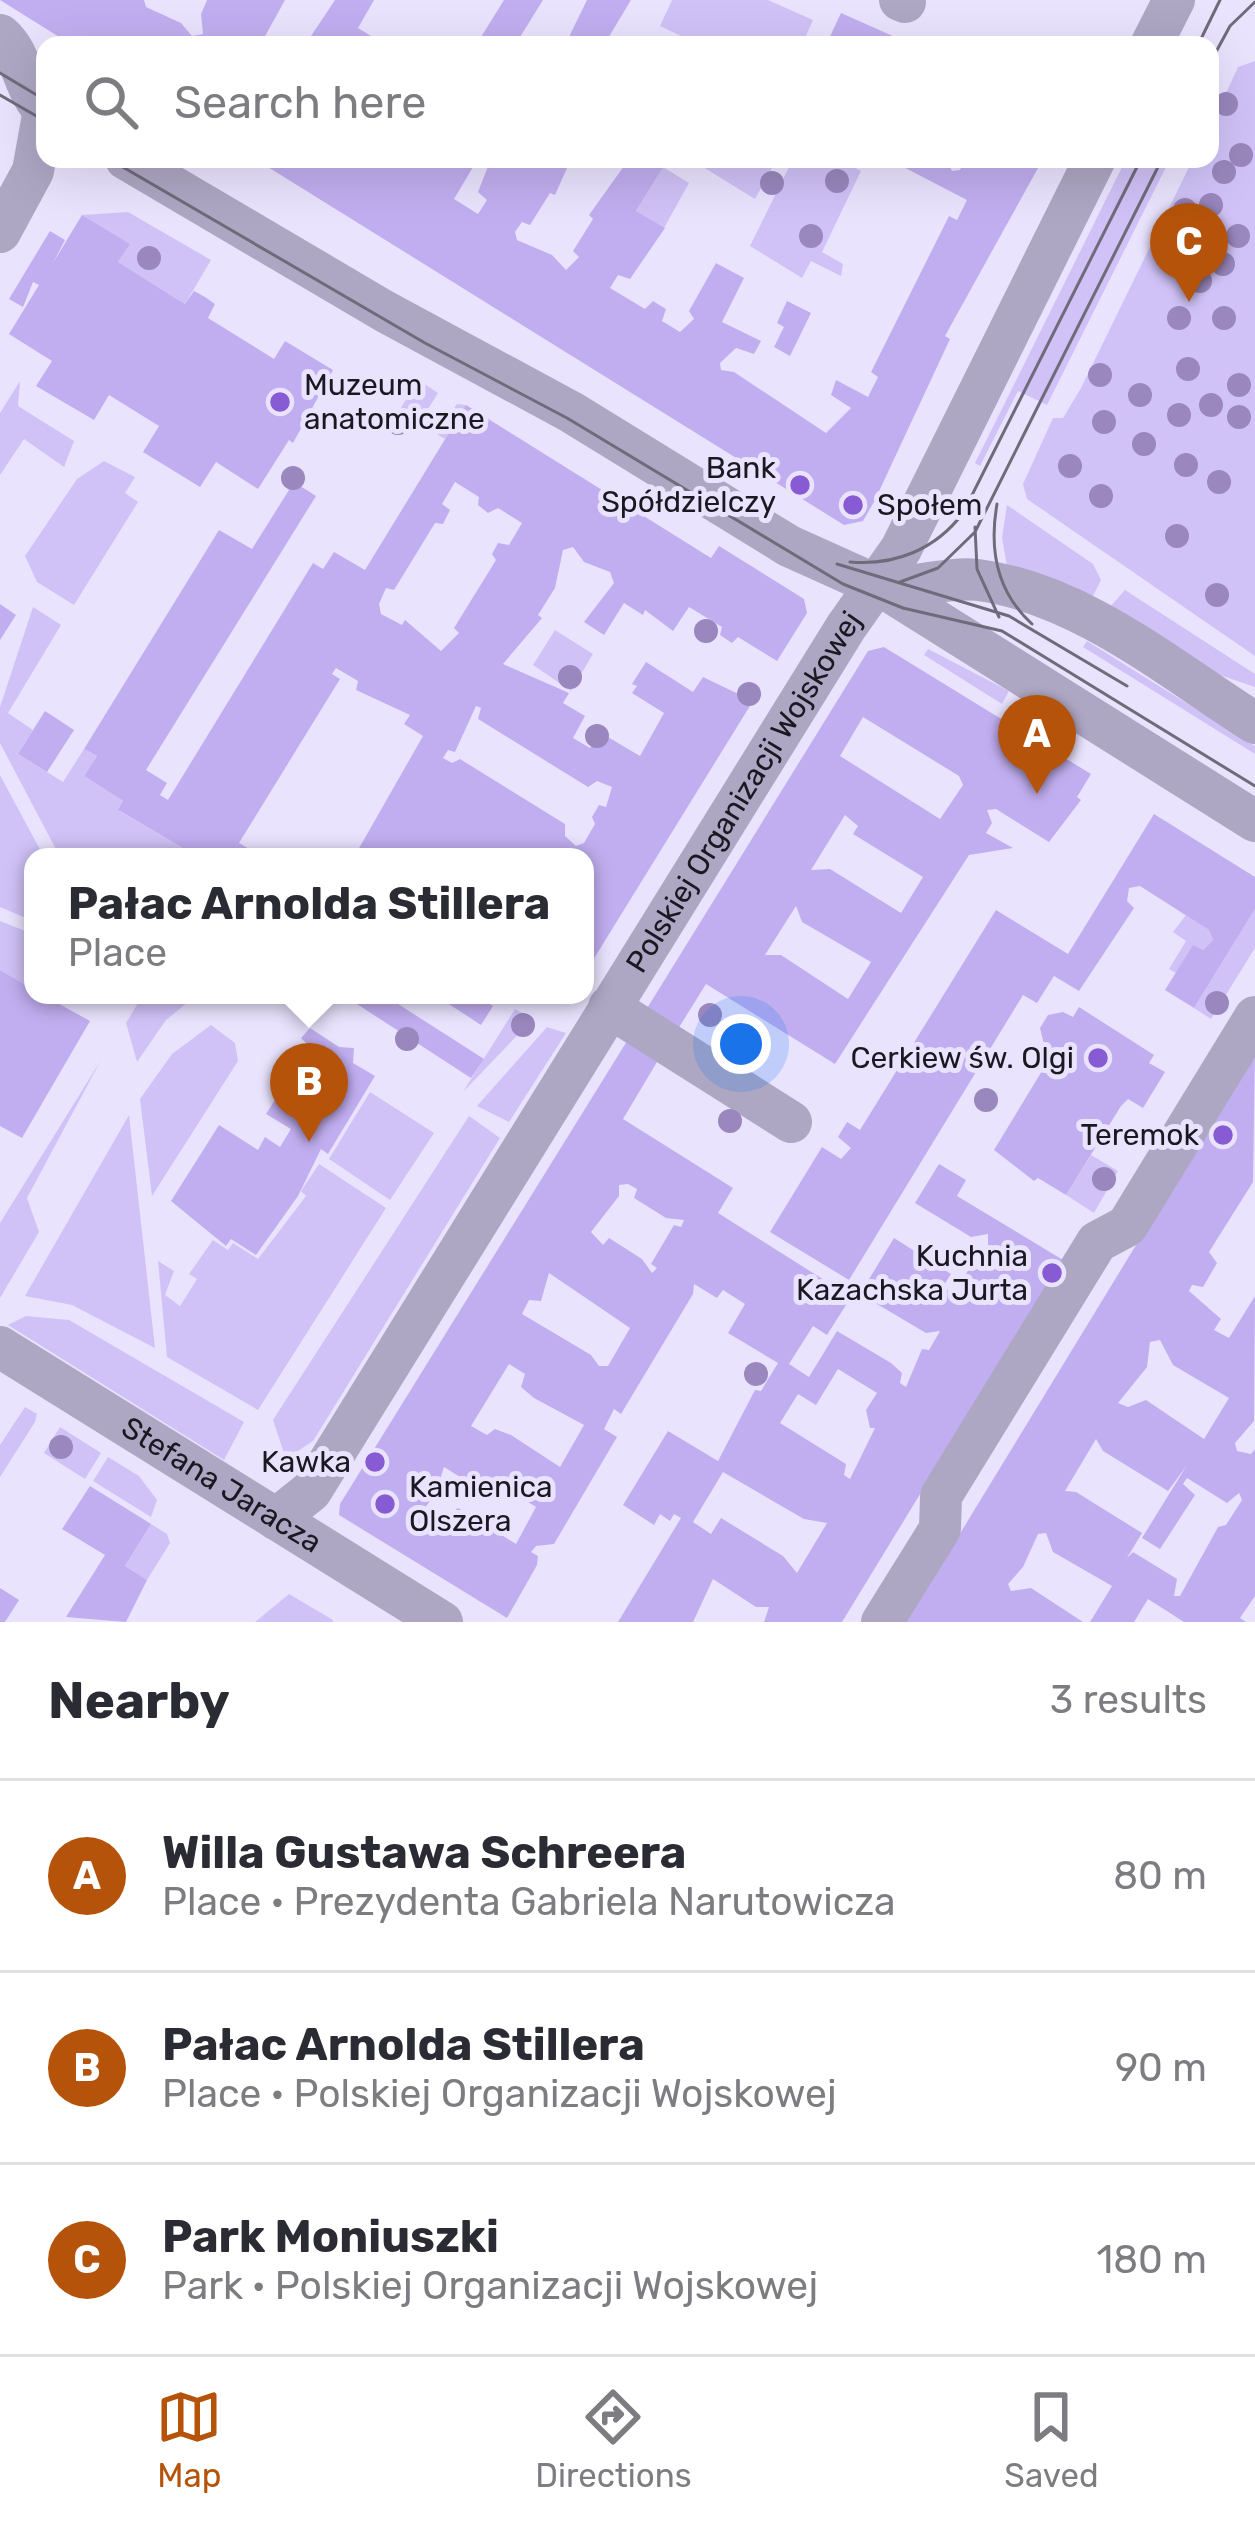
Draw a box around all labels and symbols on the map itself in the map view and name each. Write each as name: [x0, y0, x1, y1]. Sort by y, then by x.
pin: C: [1150, 203, 1228, 302]
place label: Muzeum anatomiczne: [304, 367, 485, 437]
marker: Muzeum anatomiczne: [267, 389, 293, 415]
place label: Bank Spółdzielczy: [601, 450, 777, 520]
marker: Bank Spółdzielczy: [787, 472, 813, 498]
place label: Społem: [877, 487, 983, 523]
marker: Społem: [840, 492, 866, 518]
street label: Polskiej Organizacji Wojskowej: [618, 604, 869, 979]
pin: A: [998, 695, 1076, 794]
your location: [711, 1014, 771, 1074]
place label: Cerkiew św. Olgi: [851, 1040, 1074, 1076]
pin: B: [270, 1043, 348, 1142]
marker: Cerkiew św. Olgi: [1085, 1045, 1111, 1071]
place label: Teremok: [1080, 1117, 1200, 1153]
marker: Teremok: [1210, 1122, 1236, 1148]
place label: Kuchnia Kazachska Jurta: [796, 1238, 1028, 1308]
marker: Kuchnia Kazachska Jurta: [1039, 1260, 1065, 1286]
street label: Stefana Jaracza: [115, 1409, 328, 1561]
place label: Kawka: [261, 1444, 351, 1480]
marker: Kawka: [362, 1449, 388, 1475]
place label: Kamienica Olszera: [409, 1469, 553, 1539]
marker: Kamienica Olszera: [372, 1491, 398, 1517]

